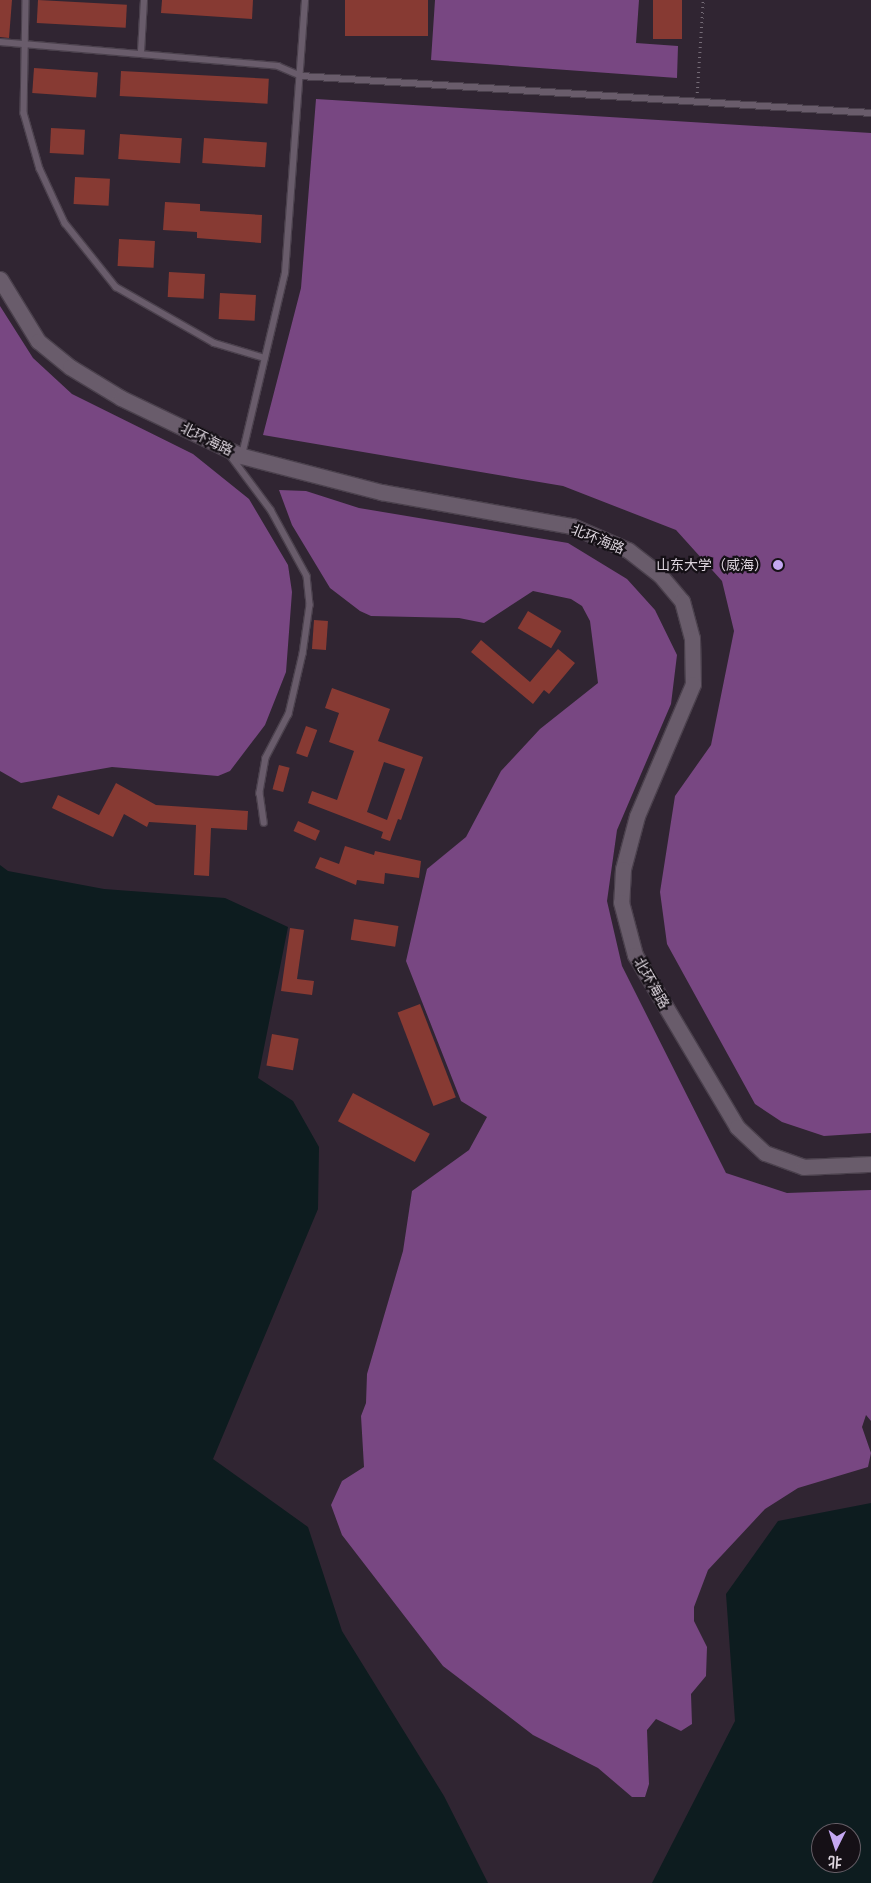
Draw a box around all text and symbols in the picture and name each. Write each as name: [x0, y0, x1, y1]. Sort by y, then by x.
street label: 北环海路: [178, 419, 236, 459]
street label: 北环海路: [569, 521, 627, 557]
place label: 山东大学（威海）: [656, 557, 768, 573]
marker: 山东大学（威海）: [772, 559, 784, 571]
street label: 北环海路: [631, 955, 673, 1011]
north arrow: [811, 1823, 861, 1873]
text: 北: [827, 1852, 843, 1871]

